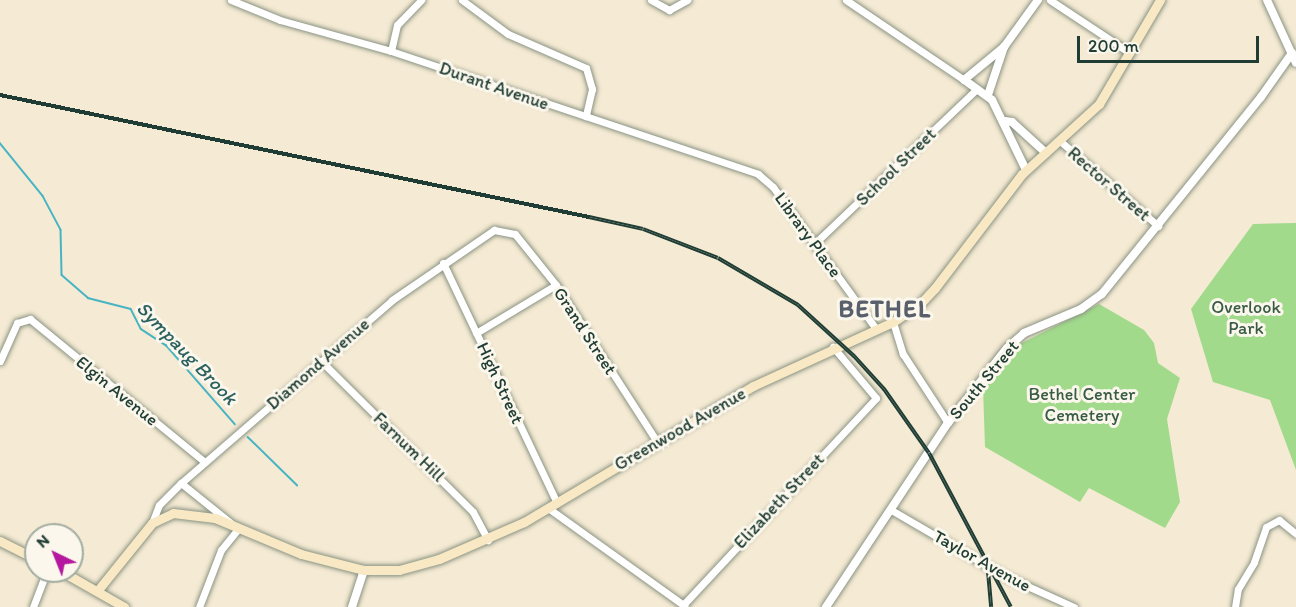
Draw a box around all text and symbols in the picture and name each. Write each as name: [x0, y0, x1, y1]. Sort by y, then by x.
scale bar: [1080, 24, 1262, 62]
text: 200 m: [1088, 35, 1139, 57]
street label: Durant Avenue: [436, 57, 552, 115]
street label: School Street: [852, 124, 940, 210]
street label: Rector Street: [1063, 142, 1155, 226]
street label: Library Place: [770, 188, 846, 282]
street label: Grand Street: [549, 283, 621, 379]
district label: BETHEL: [838, 295, 932, 323]
water label: Sympaug Brook: [132, 296, 242, 410]
park label: Overlook Park: [1211, 297, 1281, 340]
street label: Diamond Avenue: [262, 313, 374, 415]
street label: South Street: [945, 336, 1023, 424]
street label: High Street: [472, 339, 528, 427]
street label: Elgin Avenue: [72, 351, 162, 431]
street label: Greenwood Avenue: [611, 383, 749, 475]
park label: Bethel Center Cemetery: [1029, 384, 1135, 426]
street label: Farnum Hill: [369, 408, 449, 486]
street label: Elizabeth Street: [729, 449, 829, 553]
north arrow: [24, 523, 84, 583]
street label: Taylor Avenue: [930, 525, 1034, 597]
text: N: [32, 530, 53, 552]

